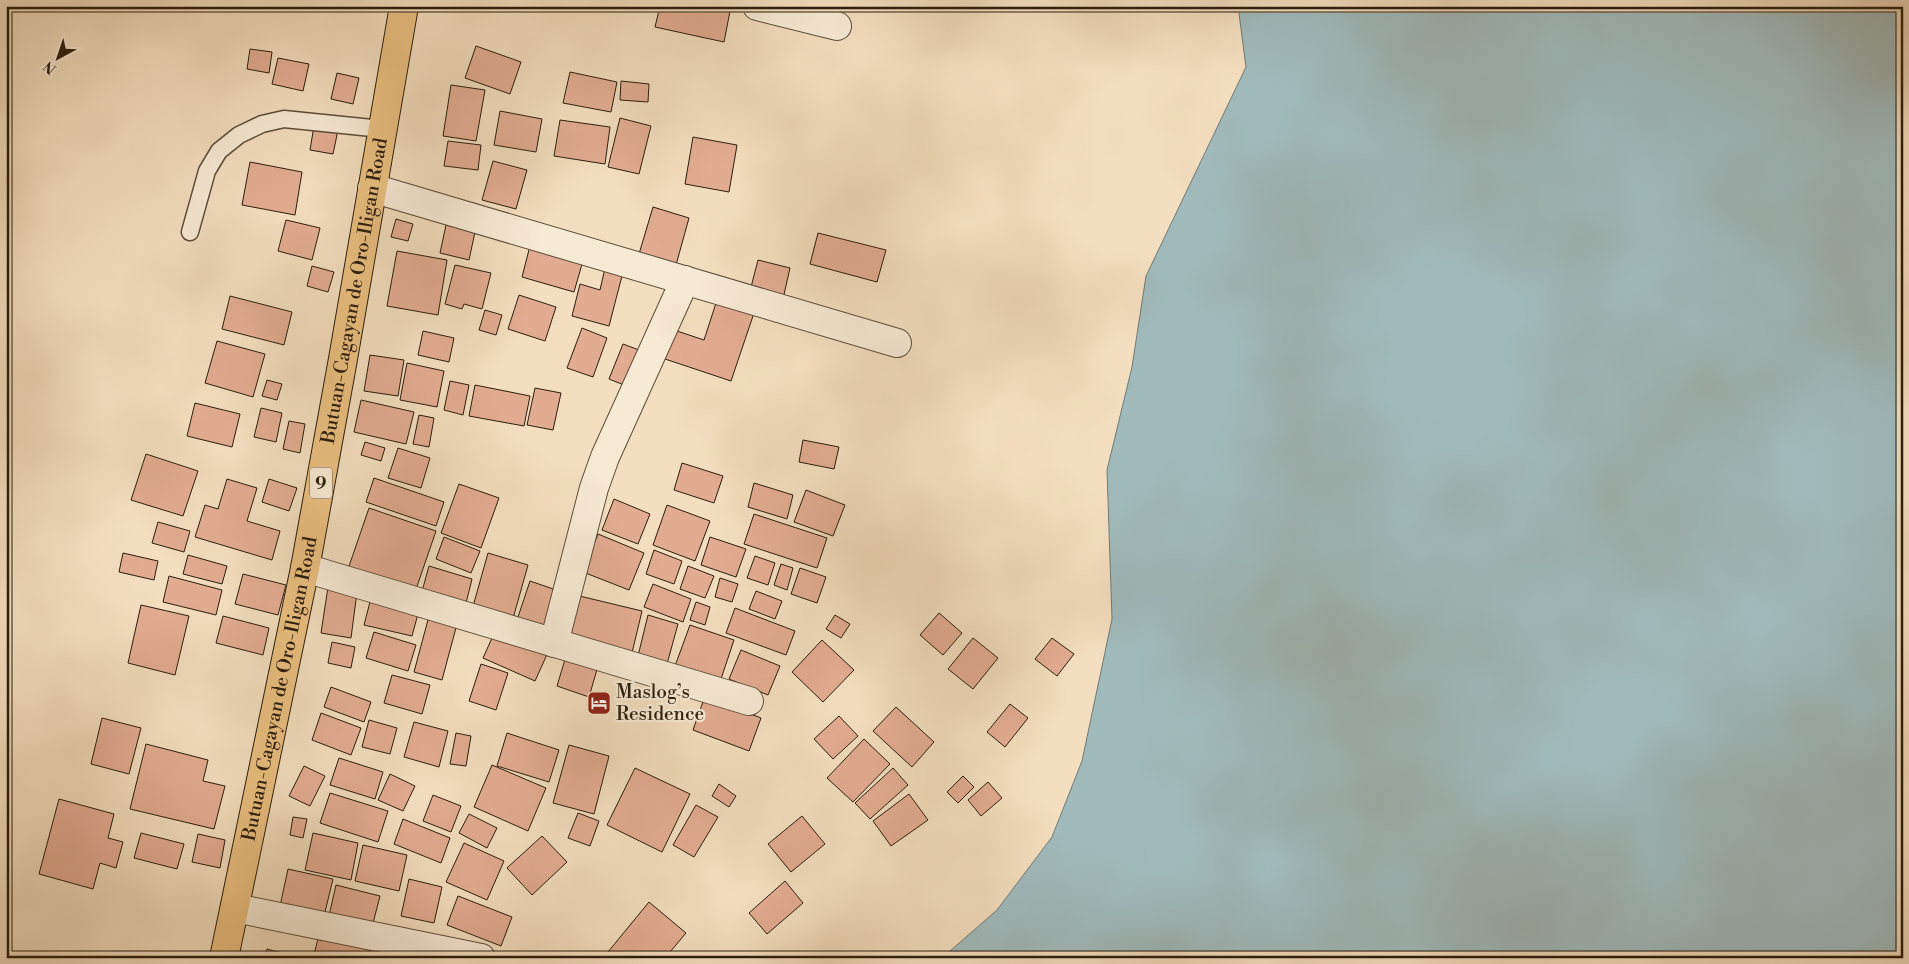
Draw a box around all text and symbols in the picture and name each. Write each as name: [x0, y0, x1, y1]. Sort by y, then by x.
north arrow: [32, 32, 82, 82]
text: N: [40, 57, 60, 78]
street label: Butuan-Cagayan de Oro-Iligan Road: [316, 136, 393, 446]
road number: 9: [310, 468, 332, 498]
street label: Butuan-Cagayan de Oro-Iligan Road: [236, 535, 323, 844]
place label: Maslog’s Residence: [616, 680, 704, 726]
hotel icon: Maslog’s Residence: [586, 690, 612, 716]

